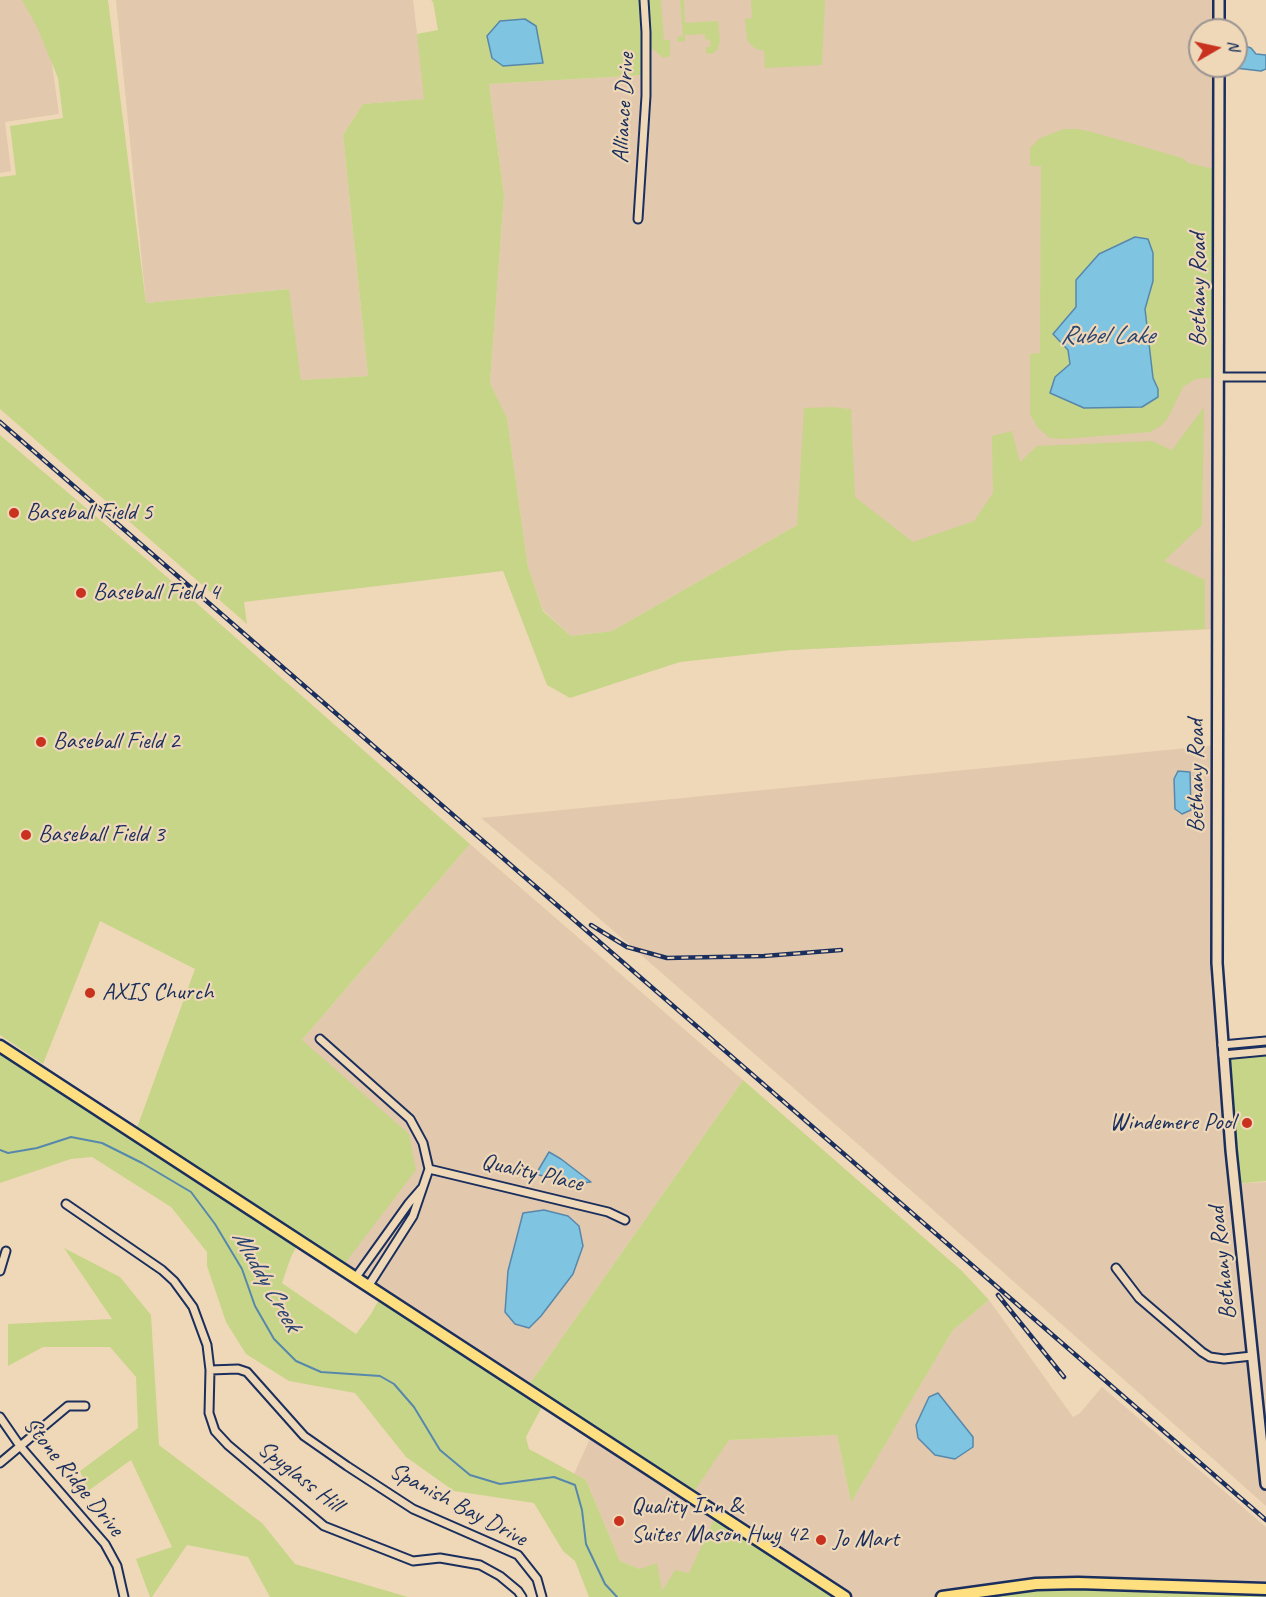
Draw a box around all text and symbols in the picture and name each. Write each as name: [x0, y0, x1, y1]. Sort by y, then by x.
north arrow: [1188, 18, 1248, 78]
text: N: [1223, 39, 1244, 52]
street label: Alliance Drive: [607, 52, 641, 164]
street label: Bethany Road: [1185, 233, 1213, 347]
water label: Rubel Lake: [1060, 320, 1154, 352]
place label: Baseball Field 5: [26, 499, 153, 527]
marker: Baseball Field 5: [7, 506, 21, 520]
place label: Baseball Field 4: [93, 579, 220, 607]
marker: Baseball Field 4: [74, 586, 88, 600]
street label: Bethany Road: [1183, 719, 1211, 833]
place label: Baseball Field 2: [53, 728, 180, 756]
marker: Baseball Field 2: [34, 735, 48, 749]
place label: Baseball Field 3: [38, 821, 165, 849]
marker: Baseball Field 3: [19, 828, 33, 842]
place label: AXIS Church: [102, 979, 213, 1007]
marker: AXIS Church: [83, 986, 97, 1000]
place label: Windemere Pool: [1110, 1109, 1235, 1137]
marker: Windemere Pool: [1240, 1116, 1254, 1130]
street label: Quality Place: [478, 1147, 586, 1199]
street label: Bethany Road: [1203, 1205, 1243, 1321]
water label: Muddy Creek: [225, 1225, 307, 1337]
street label: Stone Ridge Drive: [16, 1412, 130, 1542]
street label: Spyglass Hill: [252, 1435, 348, 1519]
street label: Spanish Bay Drive: [384, 1457, 532, 1553]
place label: Quality Inn & Suites Mason Hwy 42: [631, 1493, 808, 1549]
marker: Quality Inn & Suites Mason Hwy 42: [612, 1514, 626, 1528]
place label: Jo Mart: [833, 1526, 899, 1554]
marker: Jo Mart: [814, 1533, 828, 1547]

